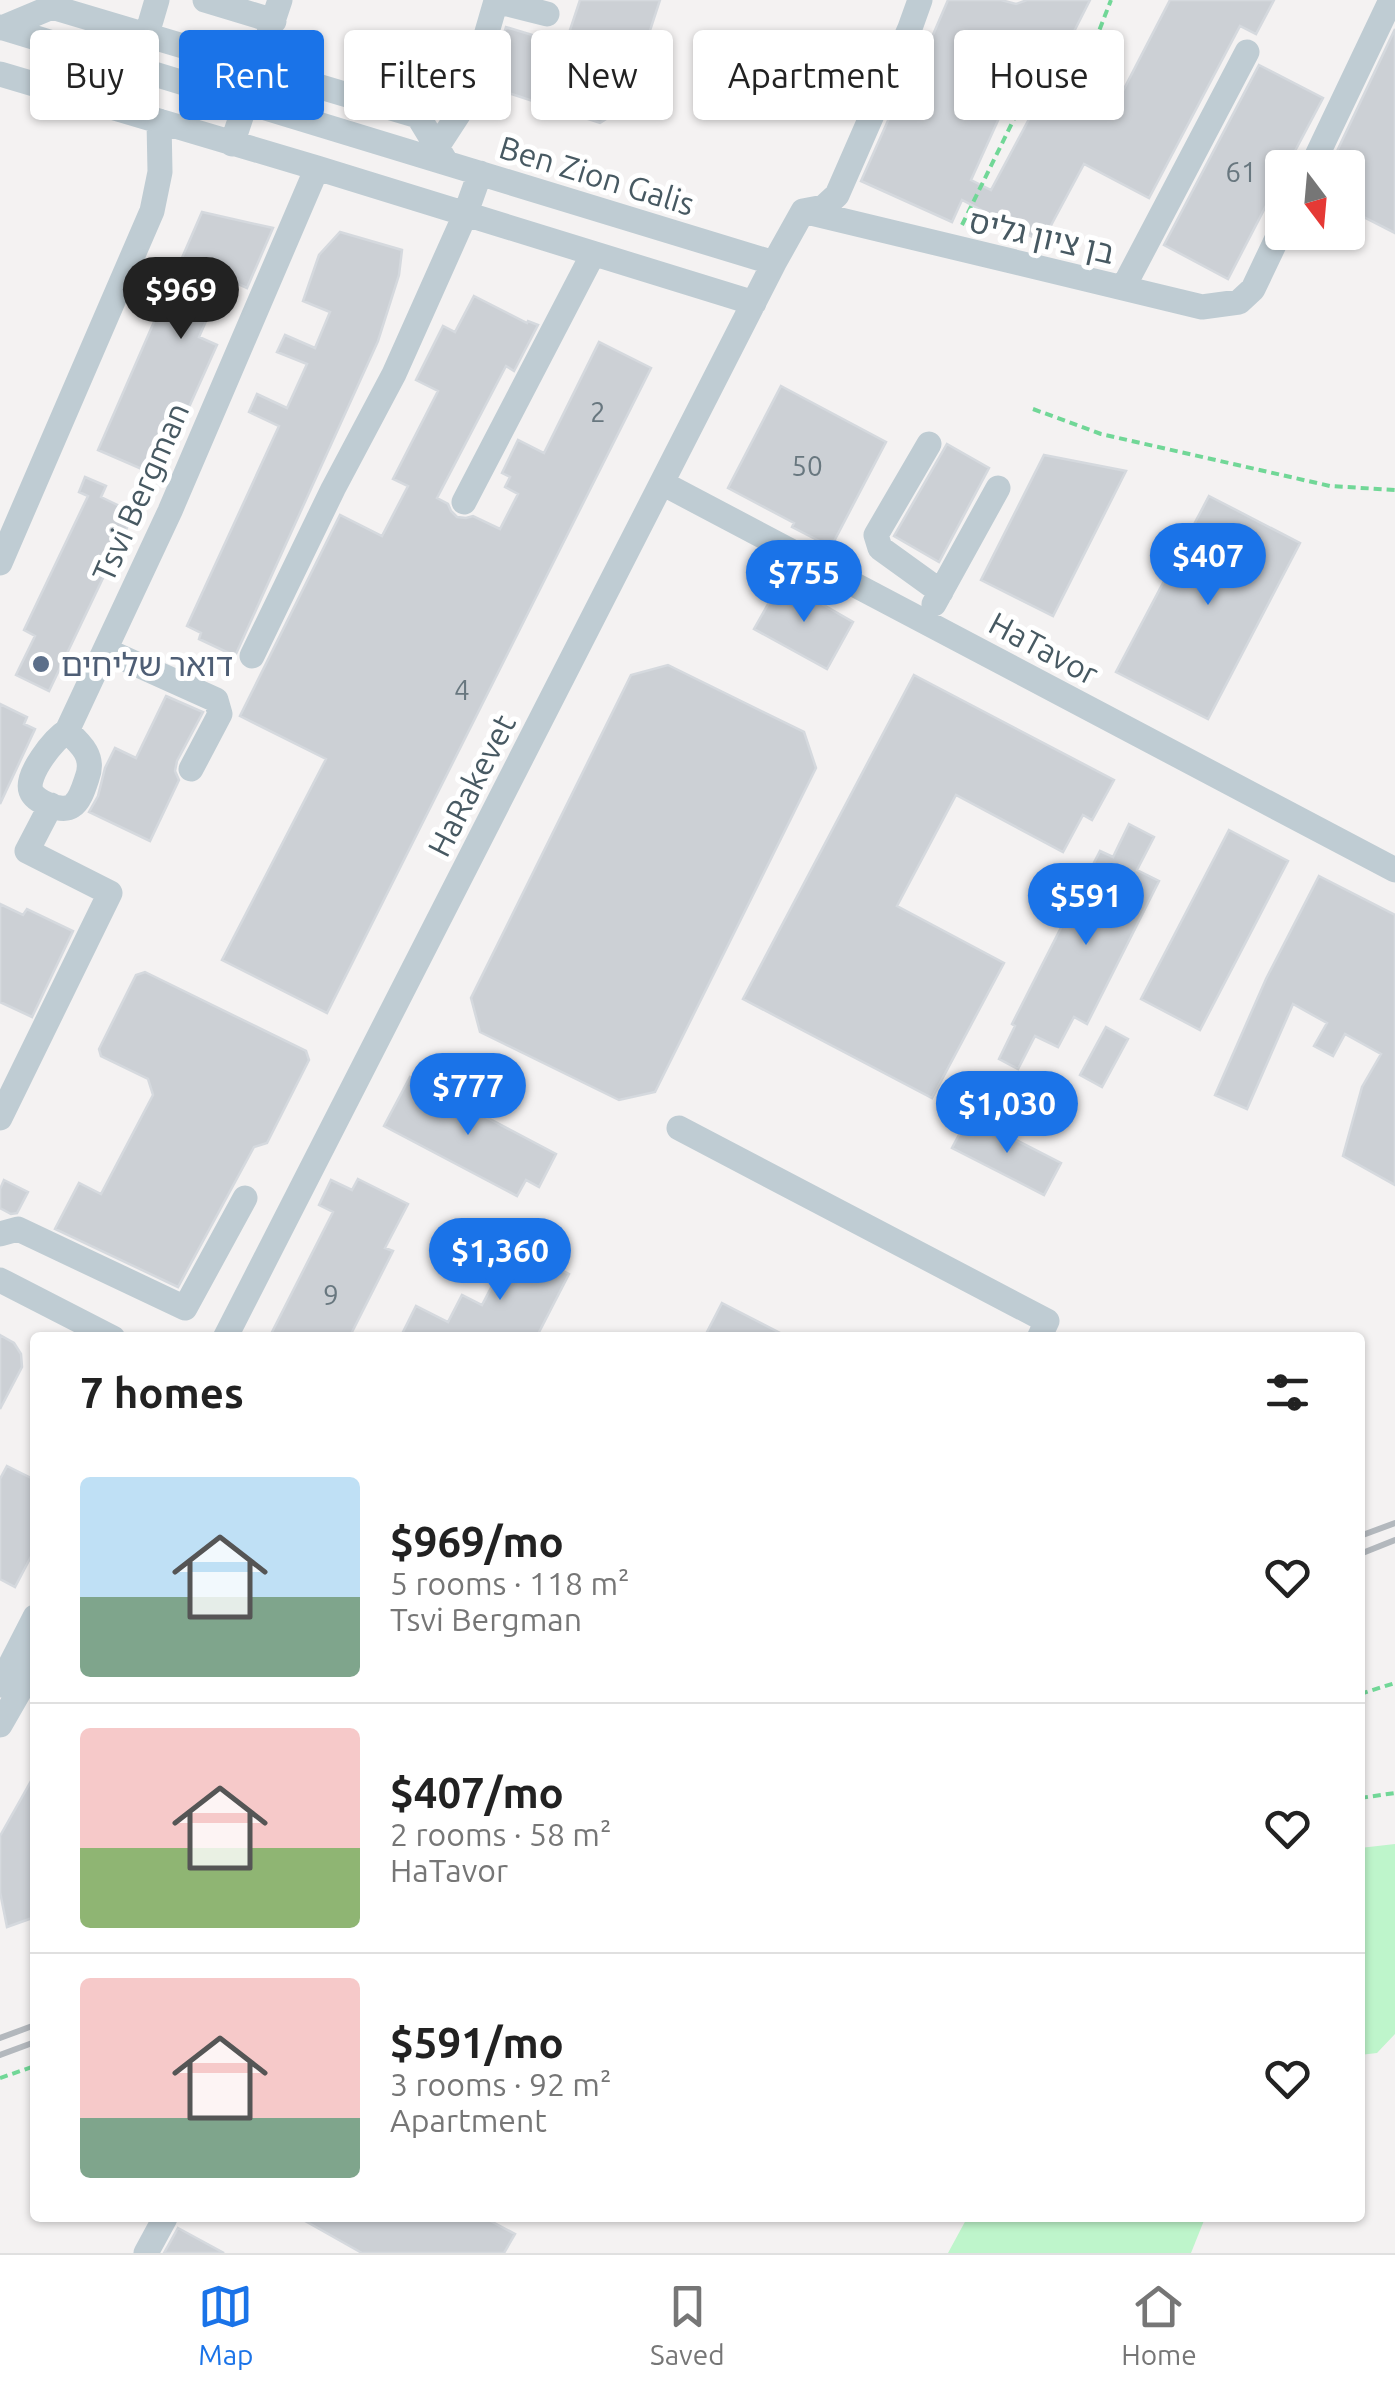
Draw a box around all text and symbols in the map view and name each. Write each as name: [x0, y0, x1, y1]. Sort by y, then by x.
chip: Buy: [30, 30, 159, 120]
chip: Rent: [179, 30, 324, 120]
chip: Filters: [344, 30, 511, 120]
chip: New: [531, 30, 673, 120]
chip: Apartment: [693, 30, 934, 120]
chip: House: [954, 30, 1124, 120]
street label: Ben Zion Galis: [495, 128, 699, 222]
north arrow: [1265, 150, 1365, 250]
map controls: [1265, 150, 1365, 250]
house number: 61: [1225, 156, 1257, 187]
street label: בן ציון גליס: [966, 202, 1118, 270]
pin: $969: [122, 257, 240, 342]
text: $969: [145, 271, 217, 307]
house number: 2: [590, 396, 606, 427]
street label: Tsvi Bergman: [85, 397, 195, 587]
house number: 50: [791, 450, 823, 481]
pin: $407: [1149, 523, 1267, 608]
text: $407: [1172, 537, 1244, 573]
pin: $755: [745, 540, 863, 625]
text: $755: [768, 554, 840, 590]
street label: HaTavor: [983, 604, 1105, 692]
place label: דואר שליחים: [61, 646, 233, 682]
marker: דואר שליחים: [30, 653, 52, 675]
house number: 4: [454, 674, 470, 705]
street label: HaRakevet: [420, 708, 522, 862]
pin: $591: [1027, 863, 1145, 948]
text: $591: [1050, 877, 1122, 913]
pin: $777: [409, 1053, 527, 1138]
text: $777: [432, 1067, 504, 1103]
pin: $1,030: [926, 1071, 1088, 1156]
text: $1,030: [958, 1085, 1056, 1121]
pin: $1,360: [419, 1218, 581, 1303]
text: $1,360: [451, 1232, 549, 1268]
house number: 9: [323, 1279, 339, 1310]
icon: filters: [1260, 1365, 1315, 1420]
text: 7 homes: [80, 1369, 244, 1416]
icon: home: [160, 1517, 280, 1637]
text: $969/mo: [390, 1518, 564, 1565]
icon: heart: [1260, 1550, 1315, 1605]
text: 5 rooms · 118 m²: [390, 1565, 630, 1601]
text: Tsvi Bergman: [390, 1601, 582, 1637]
icon: home: [160, 1768, 280, 1888]
text: $407/mo: [390, 1769, 564, 1816]
icon: heart: [1260, 1801, 1315, 1856]
text: 2 rooms · 58 m²: [390, 1816, 611, 1852]
text: HaTavor: [390, 1852, 508, 1888]
icon: home: [160, 2018, 280, 2138]
text: $591/mo: [390, 2019, 564, 2066]
icon: heart: [1260, 2051, 1315, 2106]
text: 3 rooms · 92 m²: [390, 2066, 611, 2102]
text: Apartment: [390, 2102, 547, 2138]
tab: Map: [198, 2279, 253, 2370]
tab: Saved: [650, 2279, 725, 2370]
tab: Home: [1121, 2279, 1197, 2370]

